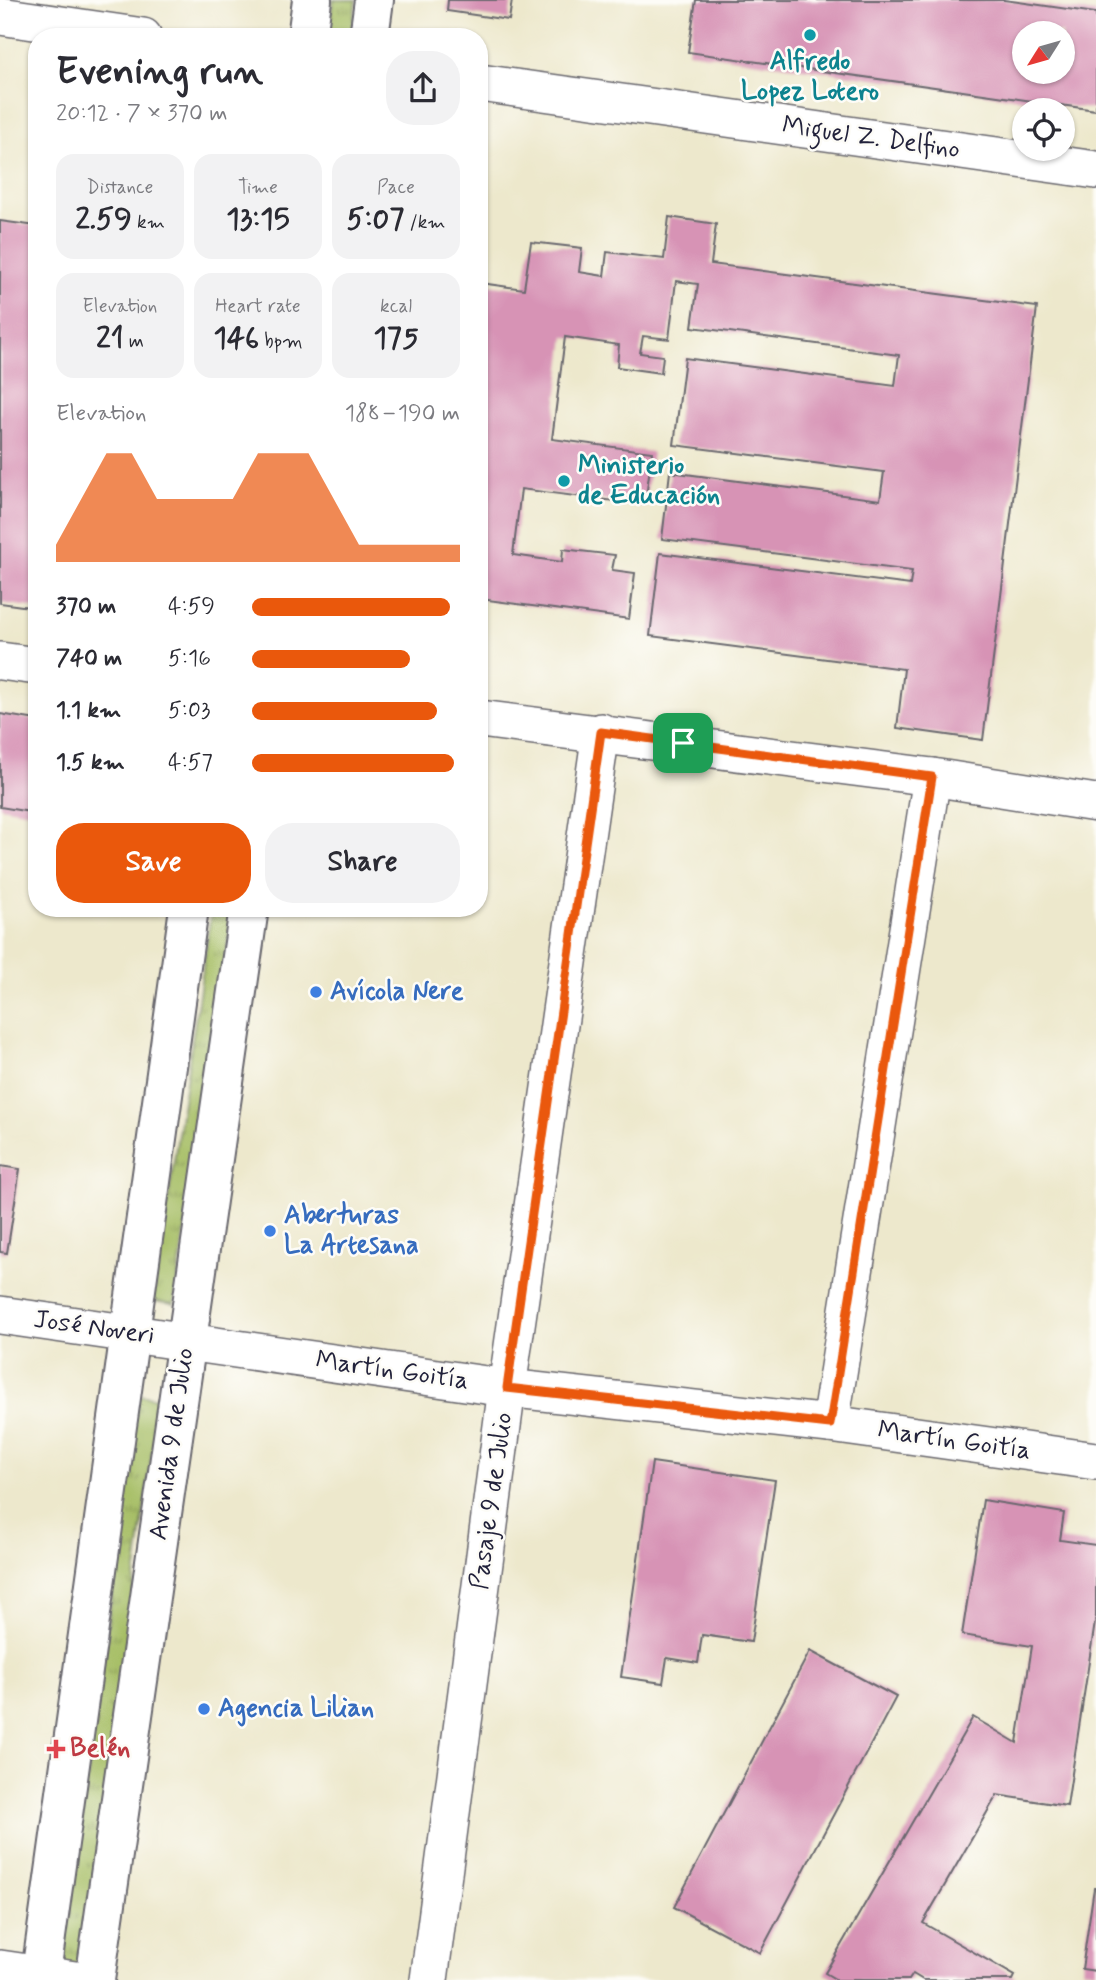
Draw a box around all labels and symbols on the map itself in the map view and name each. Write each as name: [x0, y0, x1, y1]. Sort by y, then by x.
north arrow: [1012, 21, 1074, 84]
marker: Alfredo Lopez Lotero: [802, 27, 818, 43]
place label: Alfredo Lopez Lotero: [741, 45, 879, 109]
street label: Miguel Z. Delfino: [780, 109, 962, 170]
place label: Ministerio de Educación: [578, 449, 720, 513]
marker: Ministerio de Educación: [556, 473, 572, 489]
pin: [653, 713, 713, 773]
place label: Avícola Nere: [330, 975, 464, 1009]
marker: Avícola Nere: [308, 984, 324, 1000]
place label: Aberturas La Artesana: [284, 1199, 419, 1263]
marker: Aberturas La Artesana: [262, 1223, 278, 1239]
street label: José Noveri: [31, 1303, 157, 1353]
street label: Martín Goitía: [313, 1343, 471, 1399]
street label: Avenida 9 de Julio: [142, 1346, 202, 1542]
street label: Pasaje 9 de Julio: [463, 1410, 521, 1592]
street label: Martín Goitía: [875, 1413, 1033, 1469]
place label: Agencia Lilian: [218, 1692, 374, 1727]
marker: Agencia Lilian: [196, 1701, 212, 1717]
place label: Belén: [70, 1732, 130, 1766]
marker: Belén: [48, 1741, 64, 1757]

